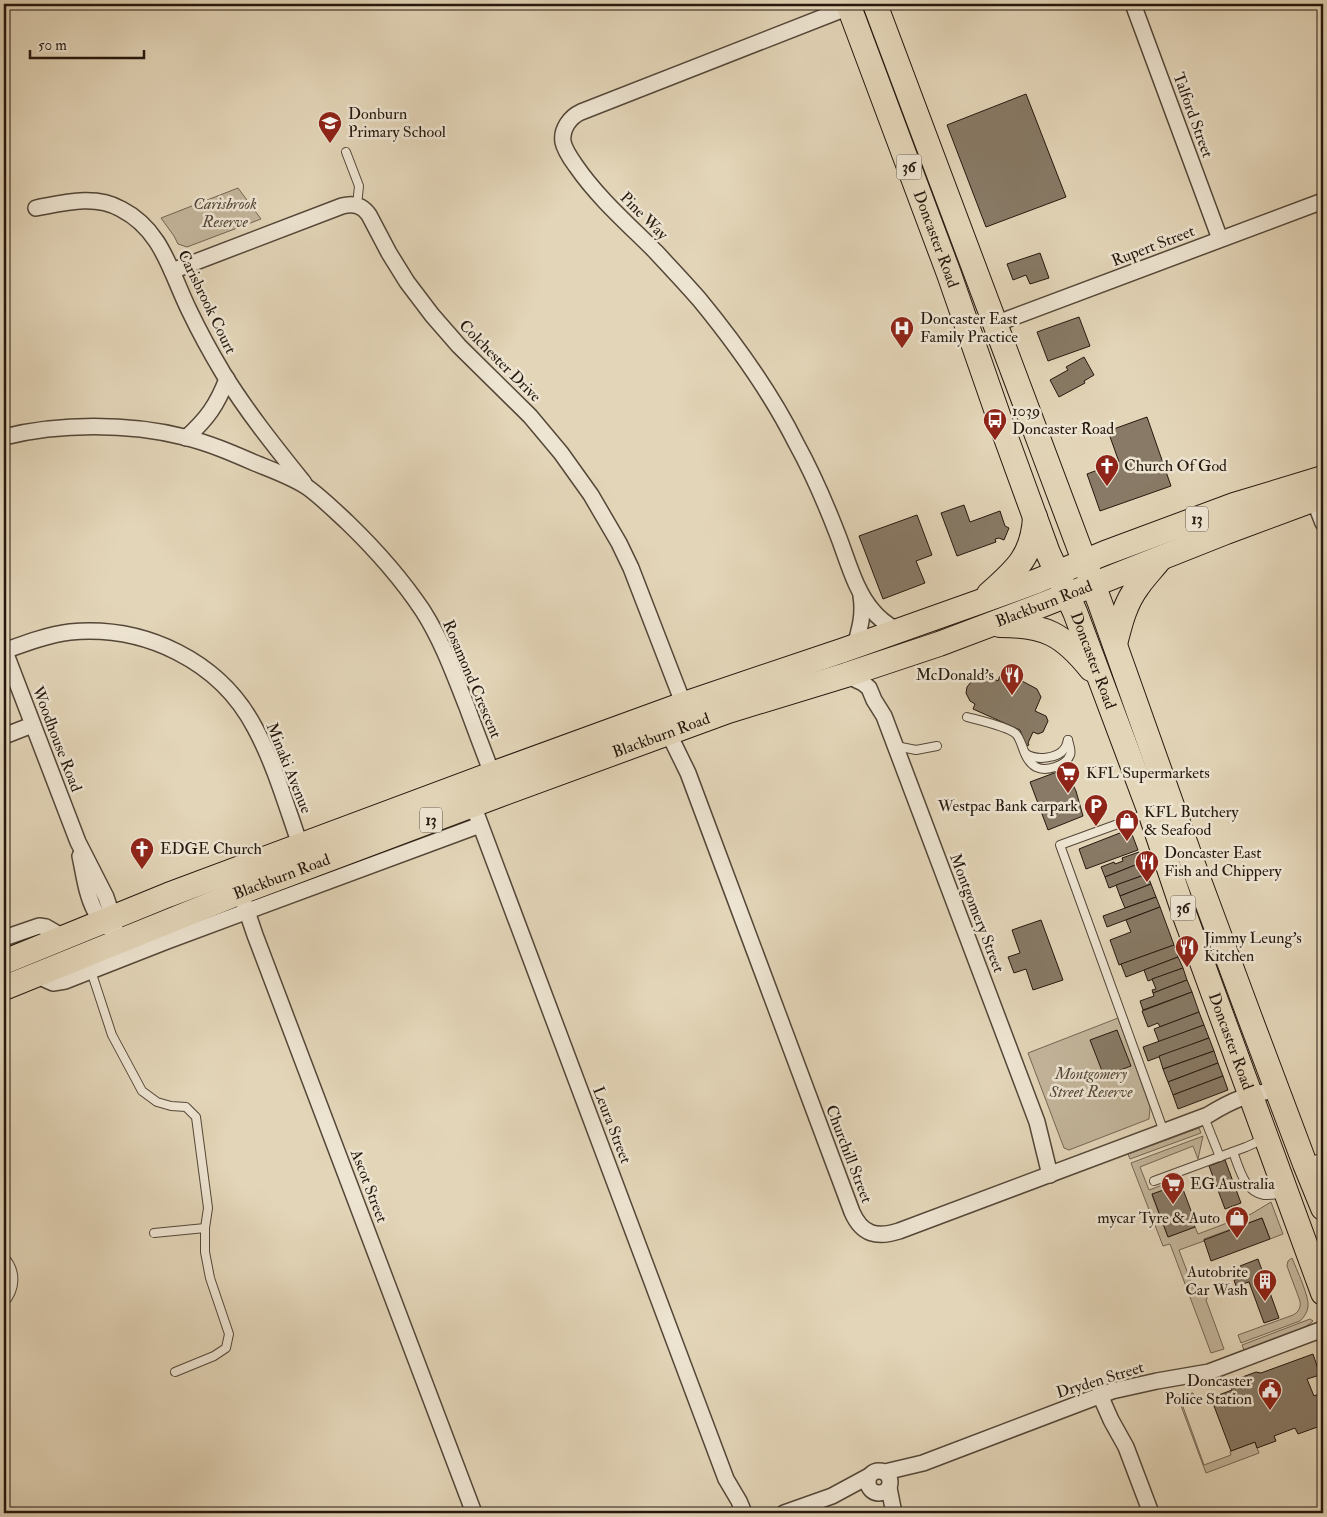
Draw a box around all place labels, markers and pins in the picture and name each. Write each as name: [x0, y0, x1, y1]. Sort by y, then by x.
place label: Donburn Primary School: [348, 104, 446, 142]
school or university icon: Donburn Primary School: [317, 110, 343, 144]
place label: Doncaster East Family Practice: [920, 309, 1018, 347]
hospital icon: Doncaster East Family Practice: [889, 315, 915, 349]
place label: 1039 Doncaster Road: [1012, 401, 1114, 439]
bus stop icon: 1039 Doncaster Road: [982, 407, 1008, 441]
church icon: Church Of God: [1094, 453, 1120, 487]
place label: Church Of God: [1124, 456, 1227, 476]
restaurant icon: McDonald's: [999, 662, 1025, 696]
place label: McDonald's: [916, 665, 994, 685]
supermarket icon: KFL Supermarkets: [1055, 760, 1081, 794]
place label: KFL Supermarkets: [1086, 763, 1210, 784]
parking icon: Westpac Bank carpark: [1083, 793, 1109, 827]
place label: Westpac Bank carpark: [937, 796, 1078, 817]
place label: KFL Butchery & Seafood: [1144, 802, 1240, 840]
shop icon: KFL Butchery & Seafood: [1114, 808, 1140, 842]
church icon: EDGE Church: [129, 836, 155, 870]
place label: EDGE Church: [160, 839, 263, 859]
place label: Doncaster East Fish and Chippery: [1164, 843, 1283, 882]
restaurant icon: Doncaster East Fish and Chippery: [1134, 849, 1160, 883]
place label: Jimmy Leung's Kitchen: [1203, 928, 1302, 966]
restaurant icon: Jimmy Leung's Kitchen: [1174, 934, 1200, 968]
supermarket icon: EG Australia: [1160, 1171, 1186, 1205]
place label: EG Australia: [1190, 1174, 1275, 1194]
shop icon: mycar Tyre & Auto: [1224, 1205, 1250, 1239]
place label: mycar Tyre & Auto: [1097, 1208, 1220, 1228]
place label: Autobrite Car Wash: [1185, 1262, 1249, 1300]
building icon: Autobrite Car Wash: [1252, 1268, 1278, 1302]
place label: Doncaster Police Station: [1165, 1371, 1252, 1409]
public building icon: Doncaster Police Station: [1257, 1377, 1283, 1411]

